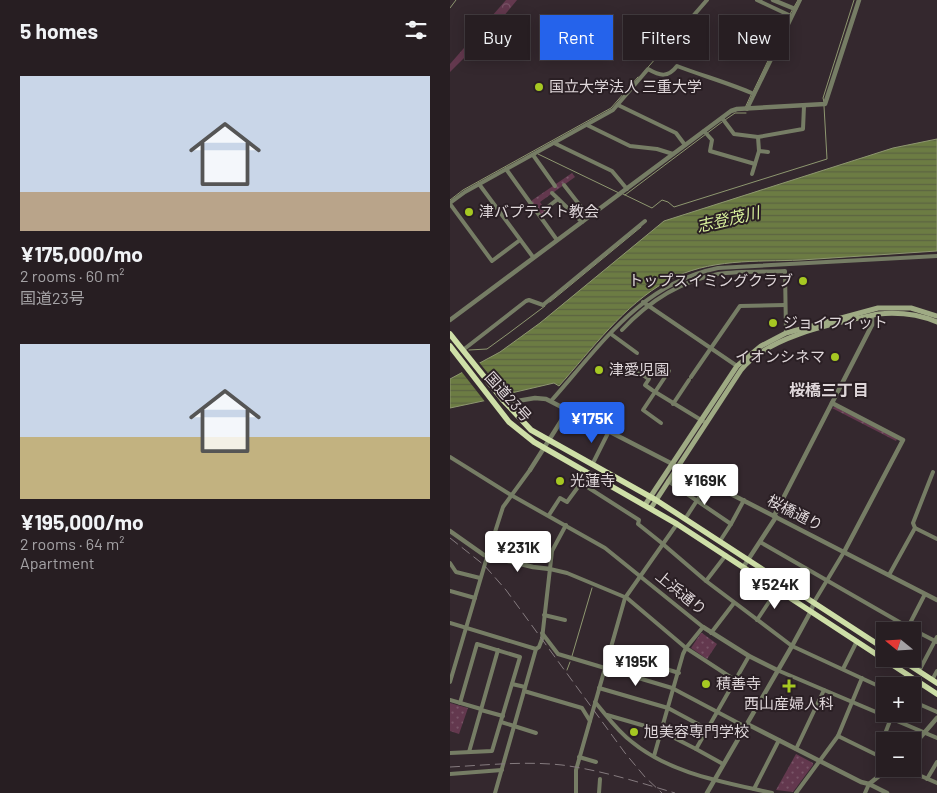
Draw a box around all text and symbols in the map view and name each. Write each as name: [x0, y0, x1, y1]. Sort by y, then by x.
chip: Buy: [465, 15, 530, 60]
chip: Rent: [540, 15, 613, 60]
chip: Filters: [623, 15, 709, 60]
chip: New: [719, 15, 789, 60]
icon: filters: [402, 16, 430, 44]
text: 5 homes: [20, 18, 98, 43]
place label: 国立大学法人 三重大学: [549, 77, 702, 95]
marker: 国立大学法人 三重大学: [533, 81, 545, 93]
icon: home: [180, 109, 270, 199]
place label: 津バプテスト教会: [479, 202, 599, 220]
water label: 志登茂川: [695, 202, 763, 235]
marker: 津バプテスト教会: [463, 206, 475, 218]
text: ¥175,000/mo: [20, 241, 143, 266]
text: 2 rooms · 60 m²: [20, 266, 125, 285]
place label: トップスイミングクラブ: [628, 271, 793, 289]
marker: トップスイミングクラブ: [797, 275, 809, 287]
text: 国道23号: [20, 288, 85, 307]
place label: ジョイフィット: [783, 313, 888, 331]
marker: ジョイフィット: [767, 317, 779, 329]
place label: イオンシネマ: [735, 347, 825, 365]
marker: イオンシネマ: [829, 351, 841, 363]
place label: 津愛児園: [609, 360, 669, 378]
marker: 津愛児園: [593, 364, 605, 376]
street label: 国道23号: [482, 368, 536, 425]
icon: home: [180, 376, 270, 466]
district label: 桜橋三丁目: [789, 380, 869, 399]
pin: ¥175K: [557, 402, 627, 444]
text: ¥175K: [570, 408, 614, 427]
pin: ¥169K: [670, 464, 740, 506]
text: ¥169K: [683, 470, 727, 489]
place label: 光蓮寺: [570, 471, 615, 489]
marker: 光蓮寺: [554, 475, 566, 487]
street label: 桜橋通り: [765, 490, 826, 534]
text: ¥195,000/mo: [20, 509, 144, 534]
pin: ¥231K: [483, 530, 553, 573]
text: 2 rooms · 64 m²: [20, 534, 124, 553]
text: ¥231K: [496, 537, 540, 556]
text: Apartment: [20, 553, 95, 572]
street label: 上浜通り: [653, 566, 711, 618]
pin: ¥524K: [740, 568, 810, 610]
text: ¥524K: [751, 574, 799, 593]
north arrow: [876, 622, 921, 668]
map controls: [876, 622, 921, 777]
pin: ¥195K: [601, 644, 671, 687]
text: ¥195K: [614, 651, 658, 670]
place label: 積善寺: [716, 674, 761, 692]
button: +: [876, 677, 921, 722]
marker: 積善寺: [700, 678, 712, 690]
marker: 西山産婦人科: [782, 679, 796, 693]
place label: 西山産婦人科: [744, 694, 834, 712]
place label: 旭美容専門学校: [644, 722, 749, 740]
marker: 旭美容専門学校: [628, 726, 640, 738]
button: −: [876, 732, 921, 777]

